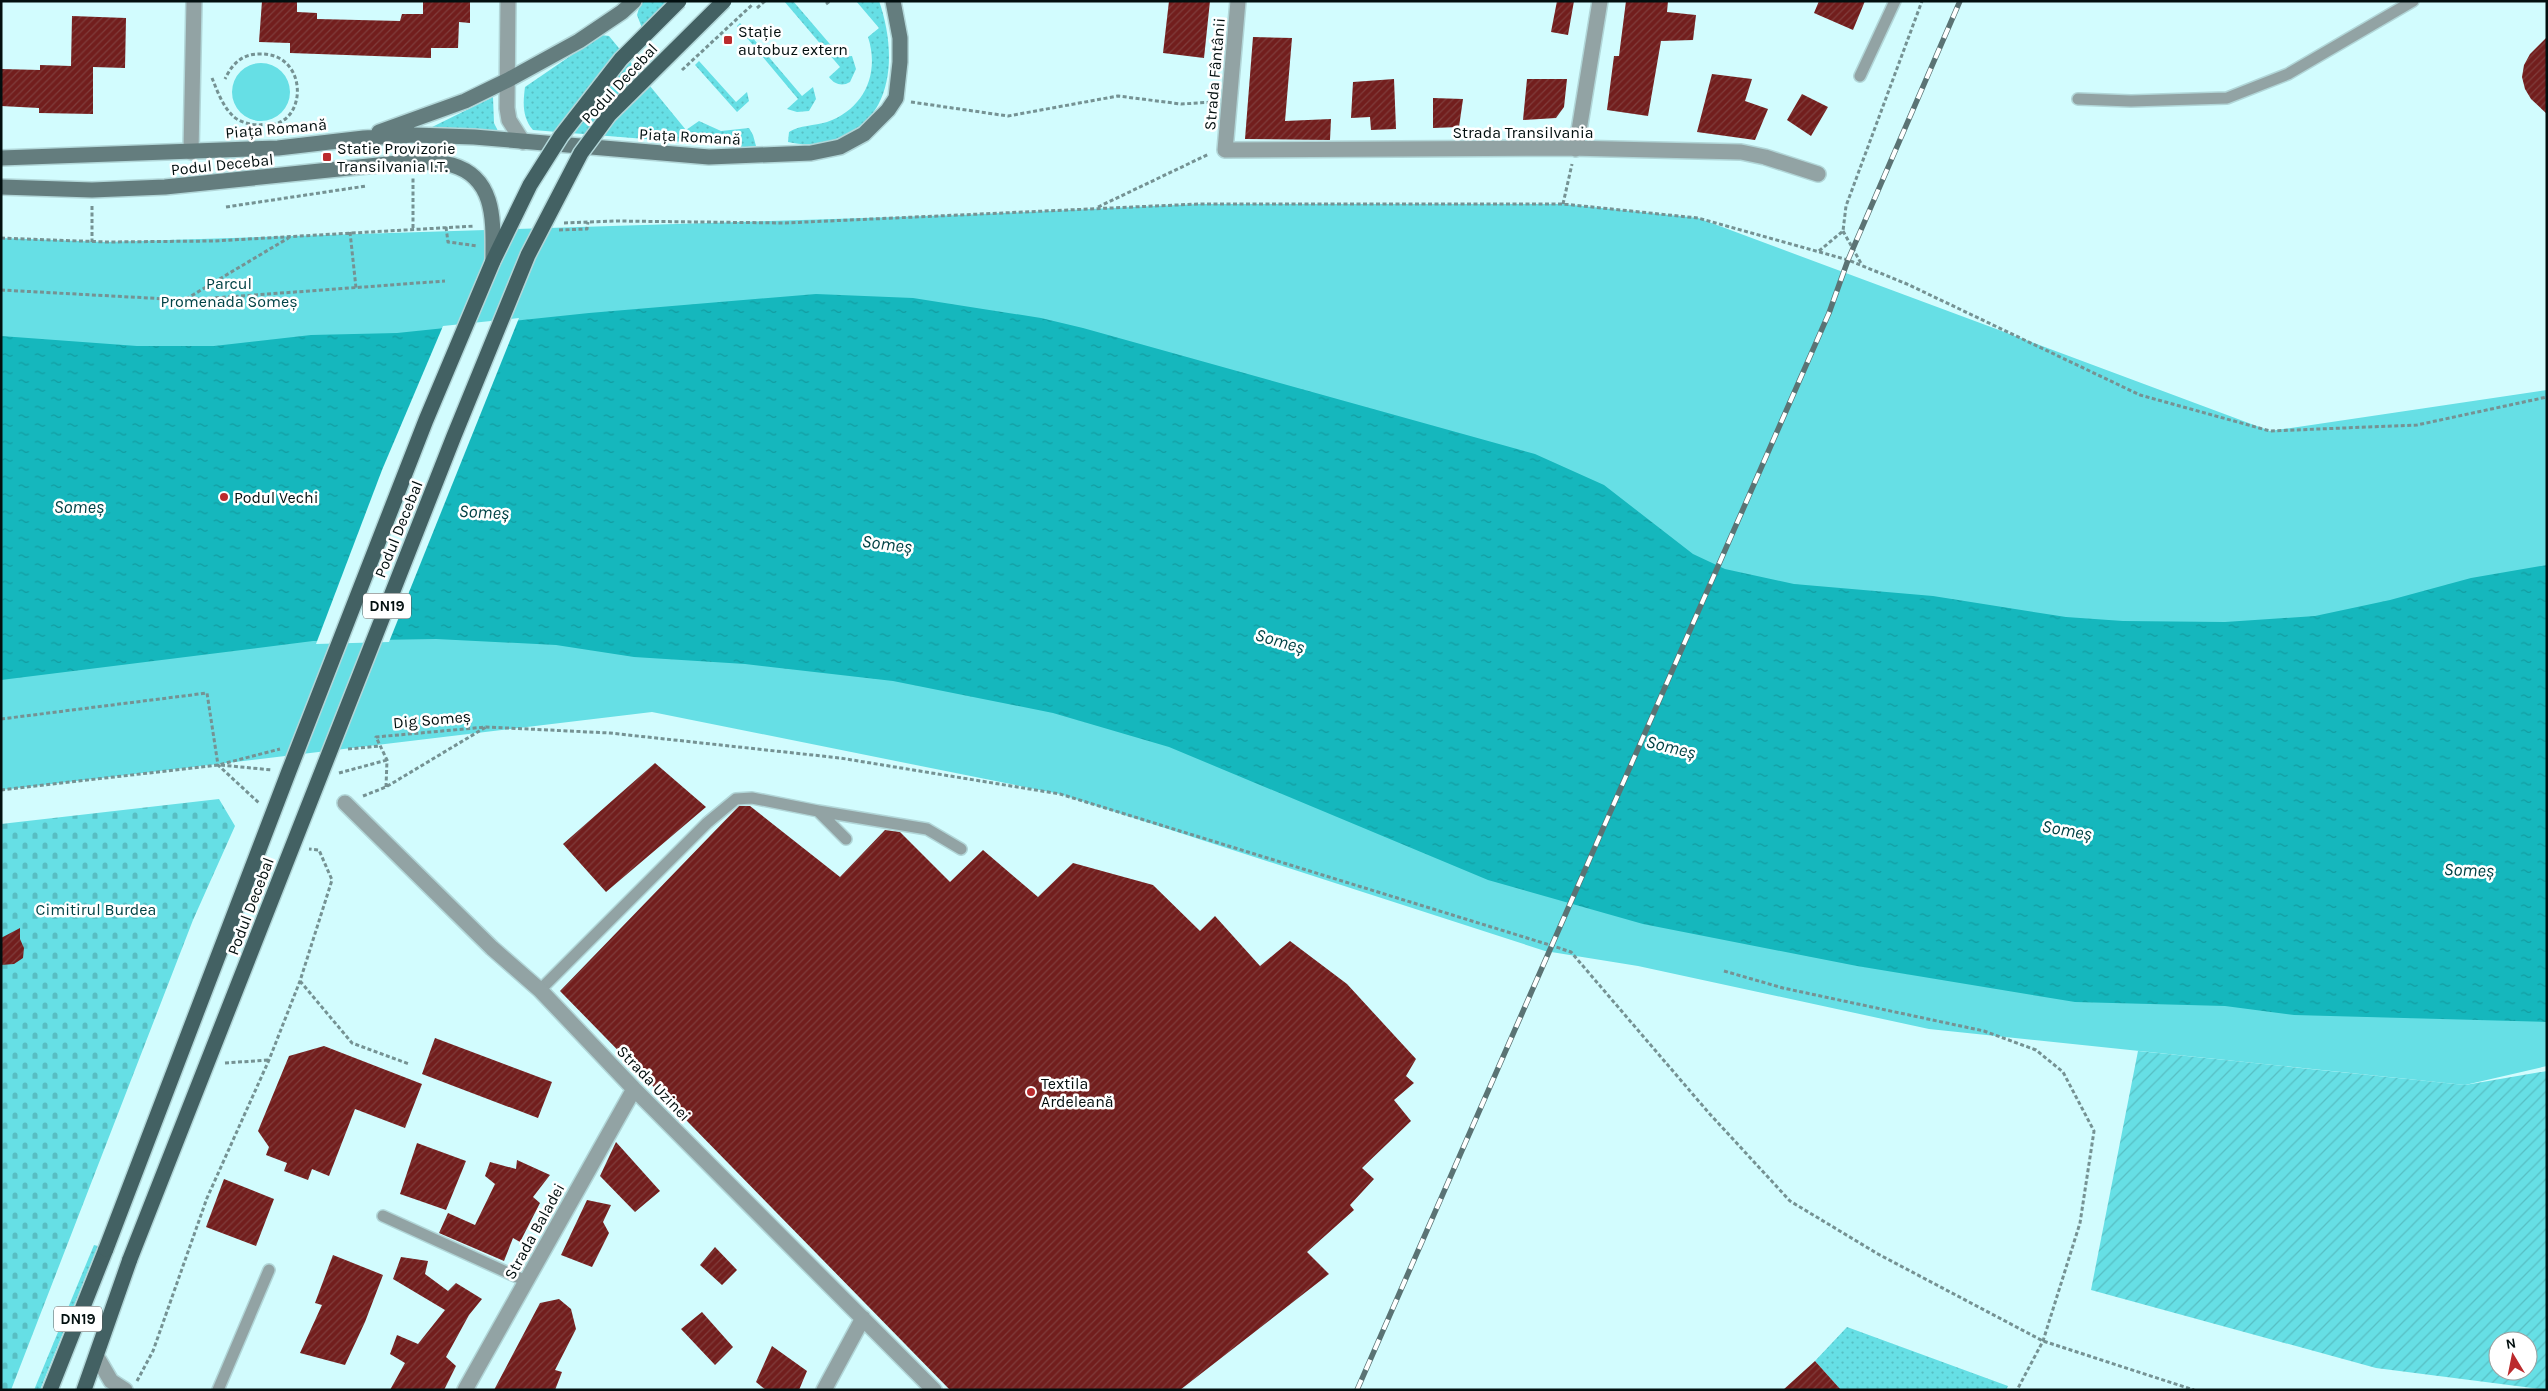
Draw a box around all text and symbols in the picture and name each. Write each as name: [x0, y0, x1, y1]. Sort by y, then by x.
street label: Strada Fântânii: [1200, 17, 1229, 131]
place label: Stație autobuz extern: [738, 22, 848, 59]
marker: Stație autobuz extern: [722, 34, 734, 46]
street label: Podul Decebal: [577, 39, 661, 128]
street label: Piața Romană: [224, 115, 328, 142]
street label: Strada Transilvania: [1452, 123, 1594, 142]
street label: Piața Romană: [639, 124, 741, 149]
place label: Statie Provizorie Transilvania I.T.: [337, 139, 456, 176]
street label: Podul Decebal: [170, 150, 274, 179]
marker: Statie Provizorie Transilvania I.T.: [321, 151, 333, 163]
park label: Parcul Promenada Someș: [160, 274, 298, 311]
street label: Podul Decebal: [370, 478, 427, 581]
place label: Podul Vechi: [234, 488, 318, 507]
marker: Podul Vechi: [218, 491, 230, 503]
water label: Someș: [54, 496, 104, 518]
water label: Someș: [458, 500, 510, 524]
water label: Someș: [861, 530, 913, 558]
road number: DN19: [363, 594, 411, 618]
water label: Someș: [1253, 623, 1307, 659]
street label: Dig Someș: [392, 707, 472, 732]
water label: Someș: [1644, 730, 1698, 764]
water label: Someș: [2040, 815, 2094, 845]
street label: Podul Decebal: [223, 855, 278, 958]
water label: Someș: [2443, 858, 2495, 882]
park label: Cimitirul Burdea: [36, 900, 156, 919]
street label: Strada Uzinei: [613, 1042, 694, 1125]
place label: Textila Ardeleană: [1041, 1074, 1114, 1111]
marker: Textila Ardeleană: [1025, 1086, 1037, 1098]
street label: Strada Baladei: [500, 1180, 569, 1283]
road number: DN19: [54, 1306, 102, 1332]
north arrow: [2488, 1331, 2538, 1381]
text: N: [2504, 1334, 2517, 1353]

